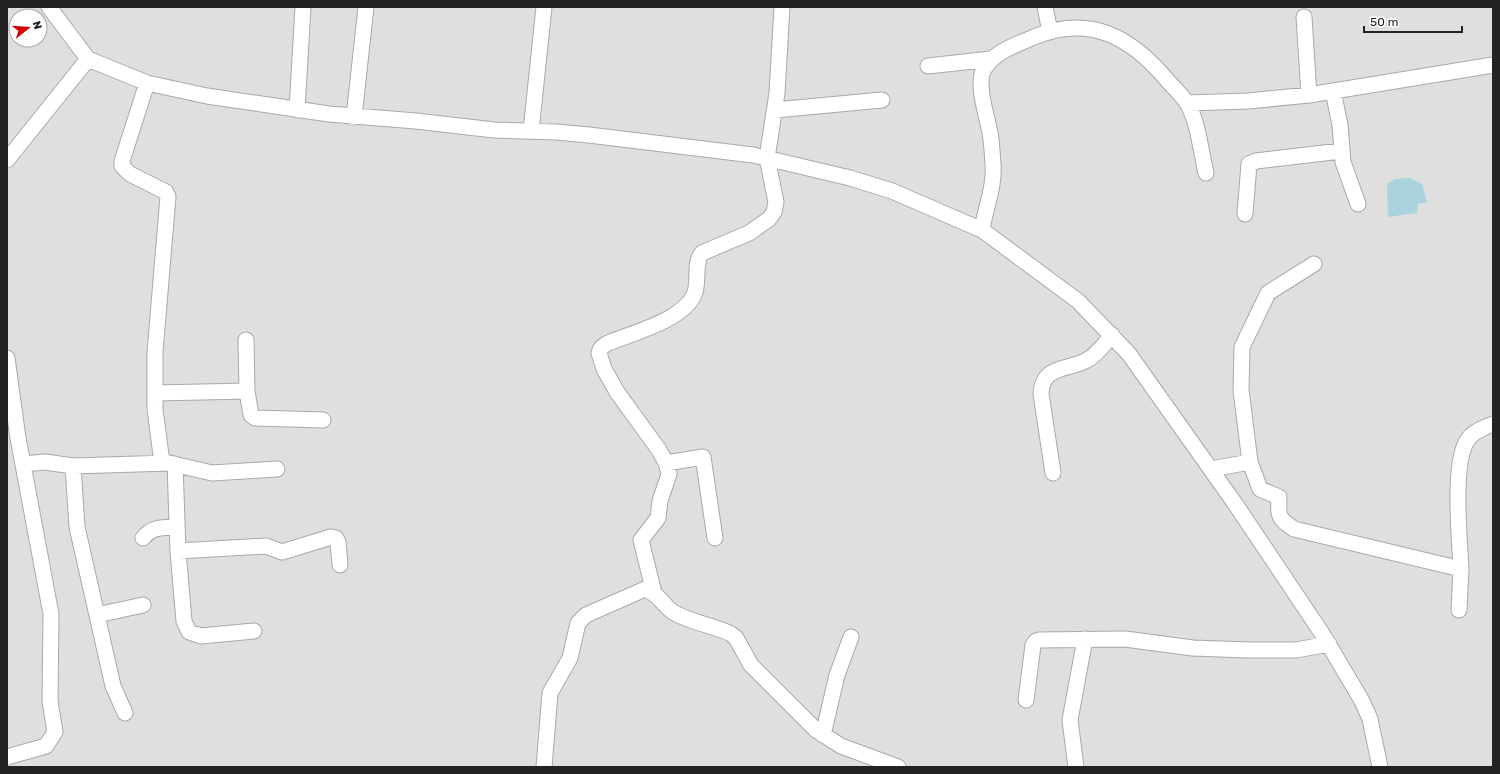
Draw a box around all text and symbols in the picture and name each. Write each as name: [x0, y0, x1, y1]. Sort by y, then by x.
north arrow: [8, 8, 48, 48]
scale bar: [1364, 8, 1462, 34]
text: 50 m: [1370, 15, 1398, 29]
text: N: [30, 20, 44, 31]

